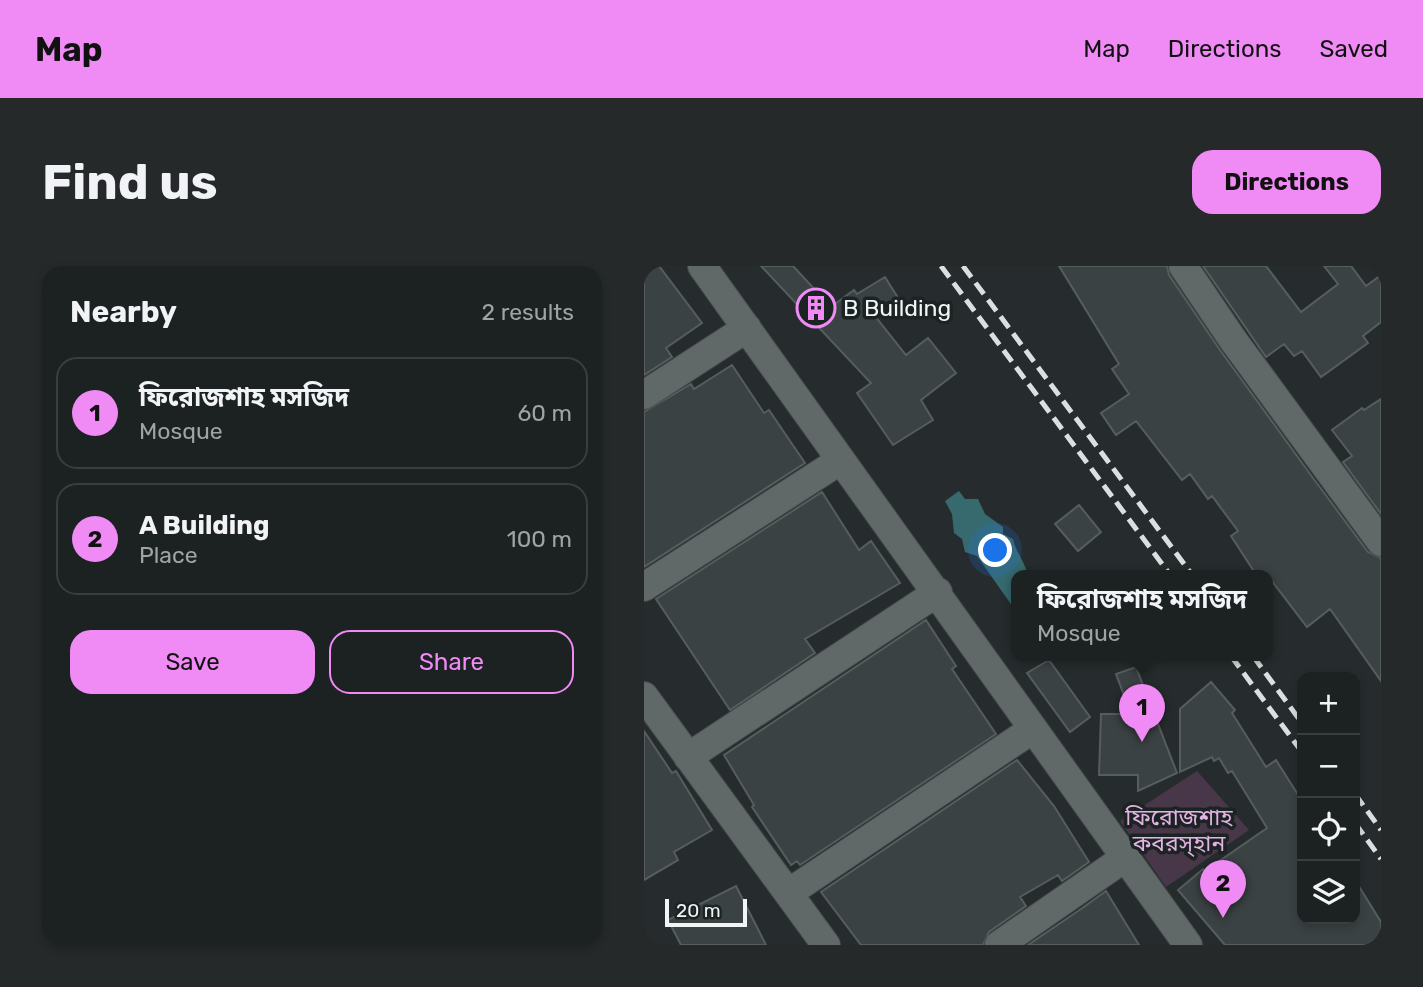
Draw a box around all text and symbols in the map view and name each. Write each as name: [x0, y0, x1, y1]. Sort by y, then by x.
text: Map: [35, 30, 103, 69]
text: Map: [1083, 35, 1130, 63]
text: Directions: [1168, 35, 1281, 63]
text: Saved: [1319, 35, 1388, 63]
button: Directions: [1192, 150, 1381, 214]
text: Find us: [42, 153, 218, 211]
building icon: B Building: [795, 287, 837, 329]
text: Nearby: [70, 294, 177, 330]
place label: B Building: [843, 294, 951, 322]
text: 2 results: [482, 298, 574, 326]
text: ফিরোজশাহ মসজিদ: [139, 382, 349, 413]
text: 1: [89, 399, 101, 427]
text: 60 m: [517, 399, 572, 427]
text: Mosque: [139, 417, 223, 445]
text: A Building: [139, 510, 269, 541]
text: 2: [88, 525, 102, 553]
text: 100 m: [507, 525, 572, 553]
your location: [978, 533, 1012, 567]
text: Place: [139, 541, 198, 569]
popup: [1011, 570, 1273, 661]
text: ফিরোজশাহ মসজিদ: [1037, 584, 1247, 615]
text: Mosque: [1037, 619, 1121, 647]
button: Save: [70, 630, 315, 694]
button: Share: [329, 630, 574, 694]
map controls: [1297, 672, 1360, 924]
button: +: [1297, 672, 1360, 735]
pin: 1: [1119, 684, 1165, 742]
button: −: [1297, 735, 1360, 798]
button: locate: [1297, 798, 1360, 861]
park label: ফিরোজশাহ কবরস্হান: [1124, 803, 1233, 858]
pin: 2: [1200, 860, 1246, 918]
button: layers: [1297, 861, 1360, 924]
scale bar: [665, 896, 747, 928]
text: 20 m: [676, 899, 721, 922]

